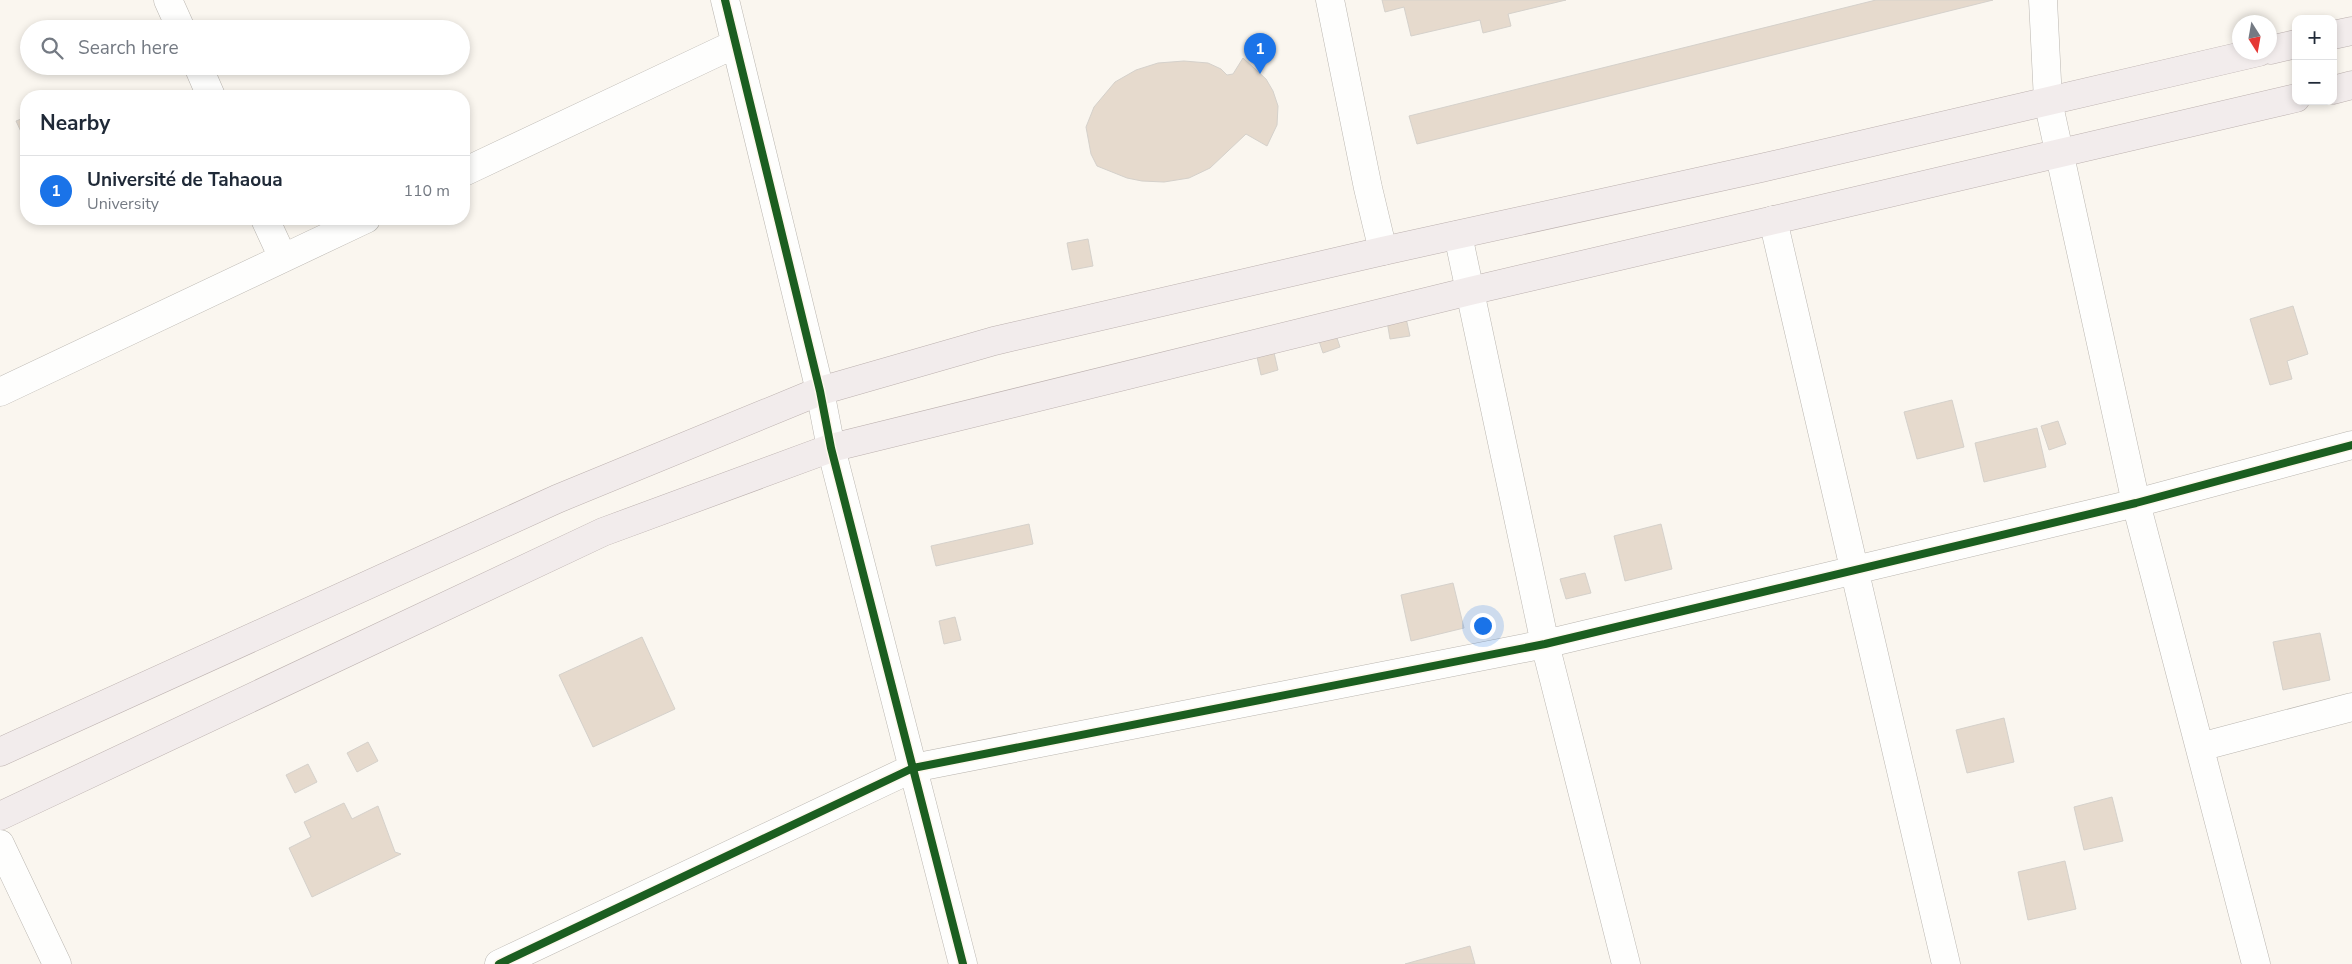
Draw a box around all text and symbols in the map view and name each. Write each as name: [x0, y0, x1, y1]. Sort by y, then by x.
north arrow: [2232, 15, 2277, 60]
map controls: [2292, 15, 2337, 105]
button: +: [2292, 15, 2337, 60]
search box: [20, 20, 470, 75]
pin: 1: [1244, 33, 1276, 74]
icon: search: [38, 34, 66, 62]
text: Search here: [78, 35, 179, 61]
button: −: [2292, 60, 2337, 105]
text: Nearby: [40, 109, 110, 137]
text: Université de Tahaoua: [87, 167, 283, 193]
text: 1: [51, 180, 61, 202]
text: 110 m: [403, 180, 450, 202]
text: University: [87, 193, 159, 215]
your location: [1470, 613, 1496, 639]

